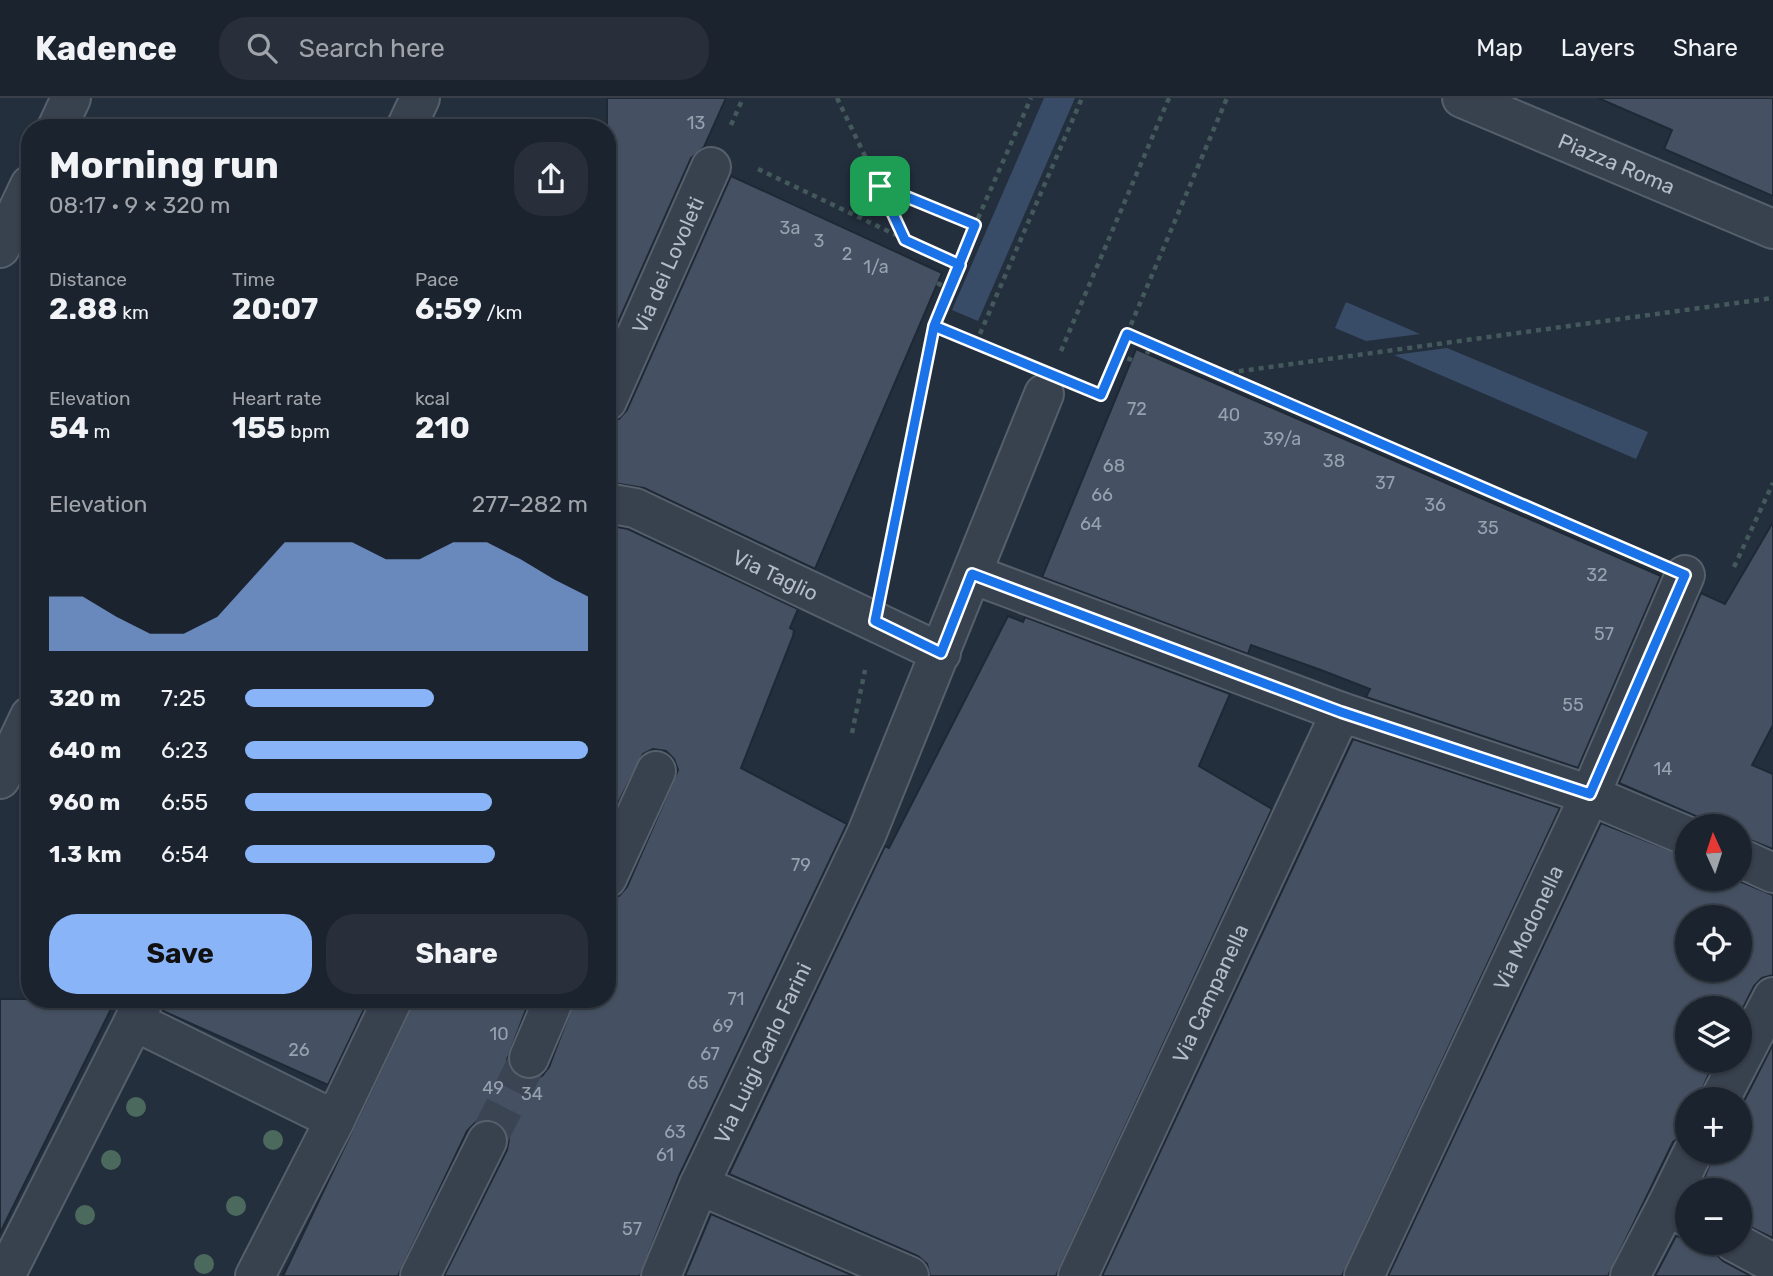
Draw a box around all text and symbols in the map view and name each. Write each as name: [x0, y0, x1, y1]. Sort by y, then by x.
search box: [219, 17, 709, 80]
text: Kadence: [35, 29, 177, 68]
icon: search: [243, 29, 281, 67]
text: Search here: [299, 33, 445, 64]
text: Map: [1476, 34, 1523, 62]
text: Layers: [1561, 34, 1635, 62]
text: Share: [1673, 34, 1738, 62]
house number: 13: [687, 112, 705, 134]
street label: Piazza Roma: [1555, 128, 1679, 199]
text: Morning run: [49, 142, 279, 188]
button: share: [514, 142, 588, 216]
pin: [850, 156, 910, 216]
icon: arrive: [861, 167, 899, 205]
text: 08:17 · 9 × 320 m: [49, 191, 230, 219]
street label: Via dei Lovoleti: [626, 193, 709, 337]
house number: 3a: [780, 217, 800, 239]
house number: 3: [814, 230, 824, 252]
house number: 2: [842, 243, 852, 265]
house number: 1/a: [863, 256, 889, 278]
text: Distance: [49, 268, 127, 291]
text: Time: [232, 268, 275, 291]
text: Pace: [415, 268, 459, 291]
text: 2.88: [49, 291, 118, 327]
text: 20:07: [232, 291, 318, 327]
text: 6:59: [415, 291, 482, 327]
text: km: [118, 301, 149, 324]
text: /km: [482, 301, 522, 324]
text: Elevation: [49, 387, 130, 410]
text: Heart rate: [232, 387, 322, 410]
text: kcal: [415, 387, 450, 410]
house number: 72: [1127, 398, 1147, 420]
house number: 40: [1218, 404, 1240, 426]
text: 54: [49, 410, 89, 446]
text: 155: [232, 410, 286, 446]
text: 210: [415, 410, 470, 446]
text: m: [89, 420, 110, 443]
text: bpm: [286, 420, 330, 443]
house number: 39/a: [1263, 428, 1301, 450]
house number: 38: [1323, 450, 1345, 472]
house number: 68: [1103, 455, 1125, 477]
house number: 37: [1375, 472, 1395, 494]
house number: 66: [1091, 484, 1113, 506]
text: Elevation: [49, 490, 148, 518]
text: 277–282 m: [472, 490, 588, 518]
house number: 36: [1424, 494, 1446, 516]
house number: 64: [1080, 513, 1102, 535]
house number: 35: [1477, 517, 1499, 539]
street label: Via Taglio: [729, 544, 822, 606]
house number: 32: [1586, 564, 1608, 586]
house number: 57: [1594, 623, 1614, 645]
text: 320 m: [49, 684, 121, 712]
text: 7:25: [161, 684, 206, 712]
house number: 55: [1562, 694, 1584, 716]
text: 640 m: [49, 736, 121, 764]
text: 6:23: [161, 736, 208, 764]
house number: 14: [1654, 758, 1672, 780]
text: 960 m: [49, 788, 120, 816]
text: 6:55: [161, 788, 208, 816]
north arrow: [1675, 814, 1752, 891]
map controls: [1675, 814, 1752, 1255]
text: 1.3 km: [49, 840, 122, 868]
text: 6:54: [161, 840, 209, 868]
house number: 79: [791, 854, 811, 876]
street label: Via Modonella: [1488, 861, 1568, 994]
button: locate: [1675, 905, 1752, 982]
button: Save: [49, 914, 312, 994]
button: Share: [326, 914, 588, 994]
street label: Via Campanella: [1167, 920, 1253, 1067]
street label: Via Luigi Carlo Farini: [708, 958, 816, 1147]
house number: 71: [728, 988, 744, 1010]
button: layers: [1675, 996, 1752, 1073]
house number: 69: [712, 1015, 734, 1037]
house number: 10: [489, 1023, 509, 1045]
house number: 26: [288, 1039, 310, 1061]
house number: 67: [700, 1043, 720, 1065]
house number: 65: [687, 1072, 709, 1094]
house number: 49: [482, 1077, 504, 1099]
house number: 34: [521, 1083, 543, 1105]
button: +: [1675, 1087, 1752, 1164]
house number: 63: [664, 1121, 686, 1143]
house number: 61: [656, 1144, 674, 1166]
button: −: [1675, 1178, 1752, 1255]
house number: 57: [622, 1218, 642, 1240]

